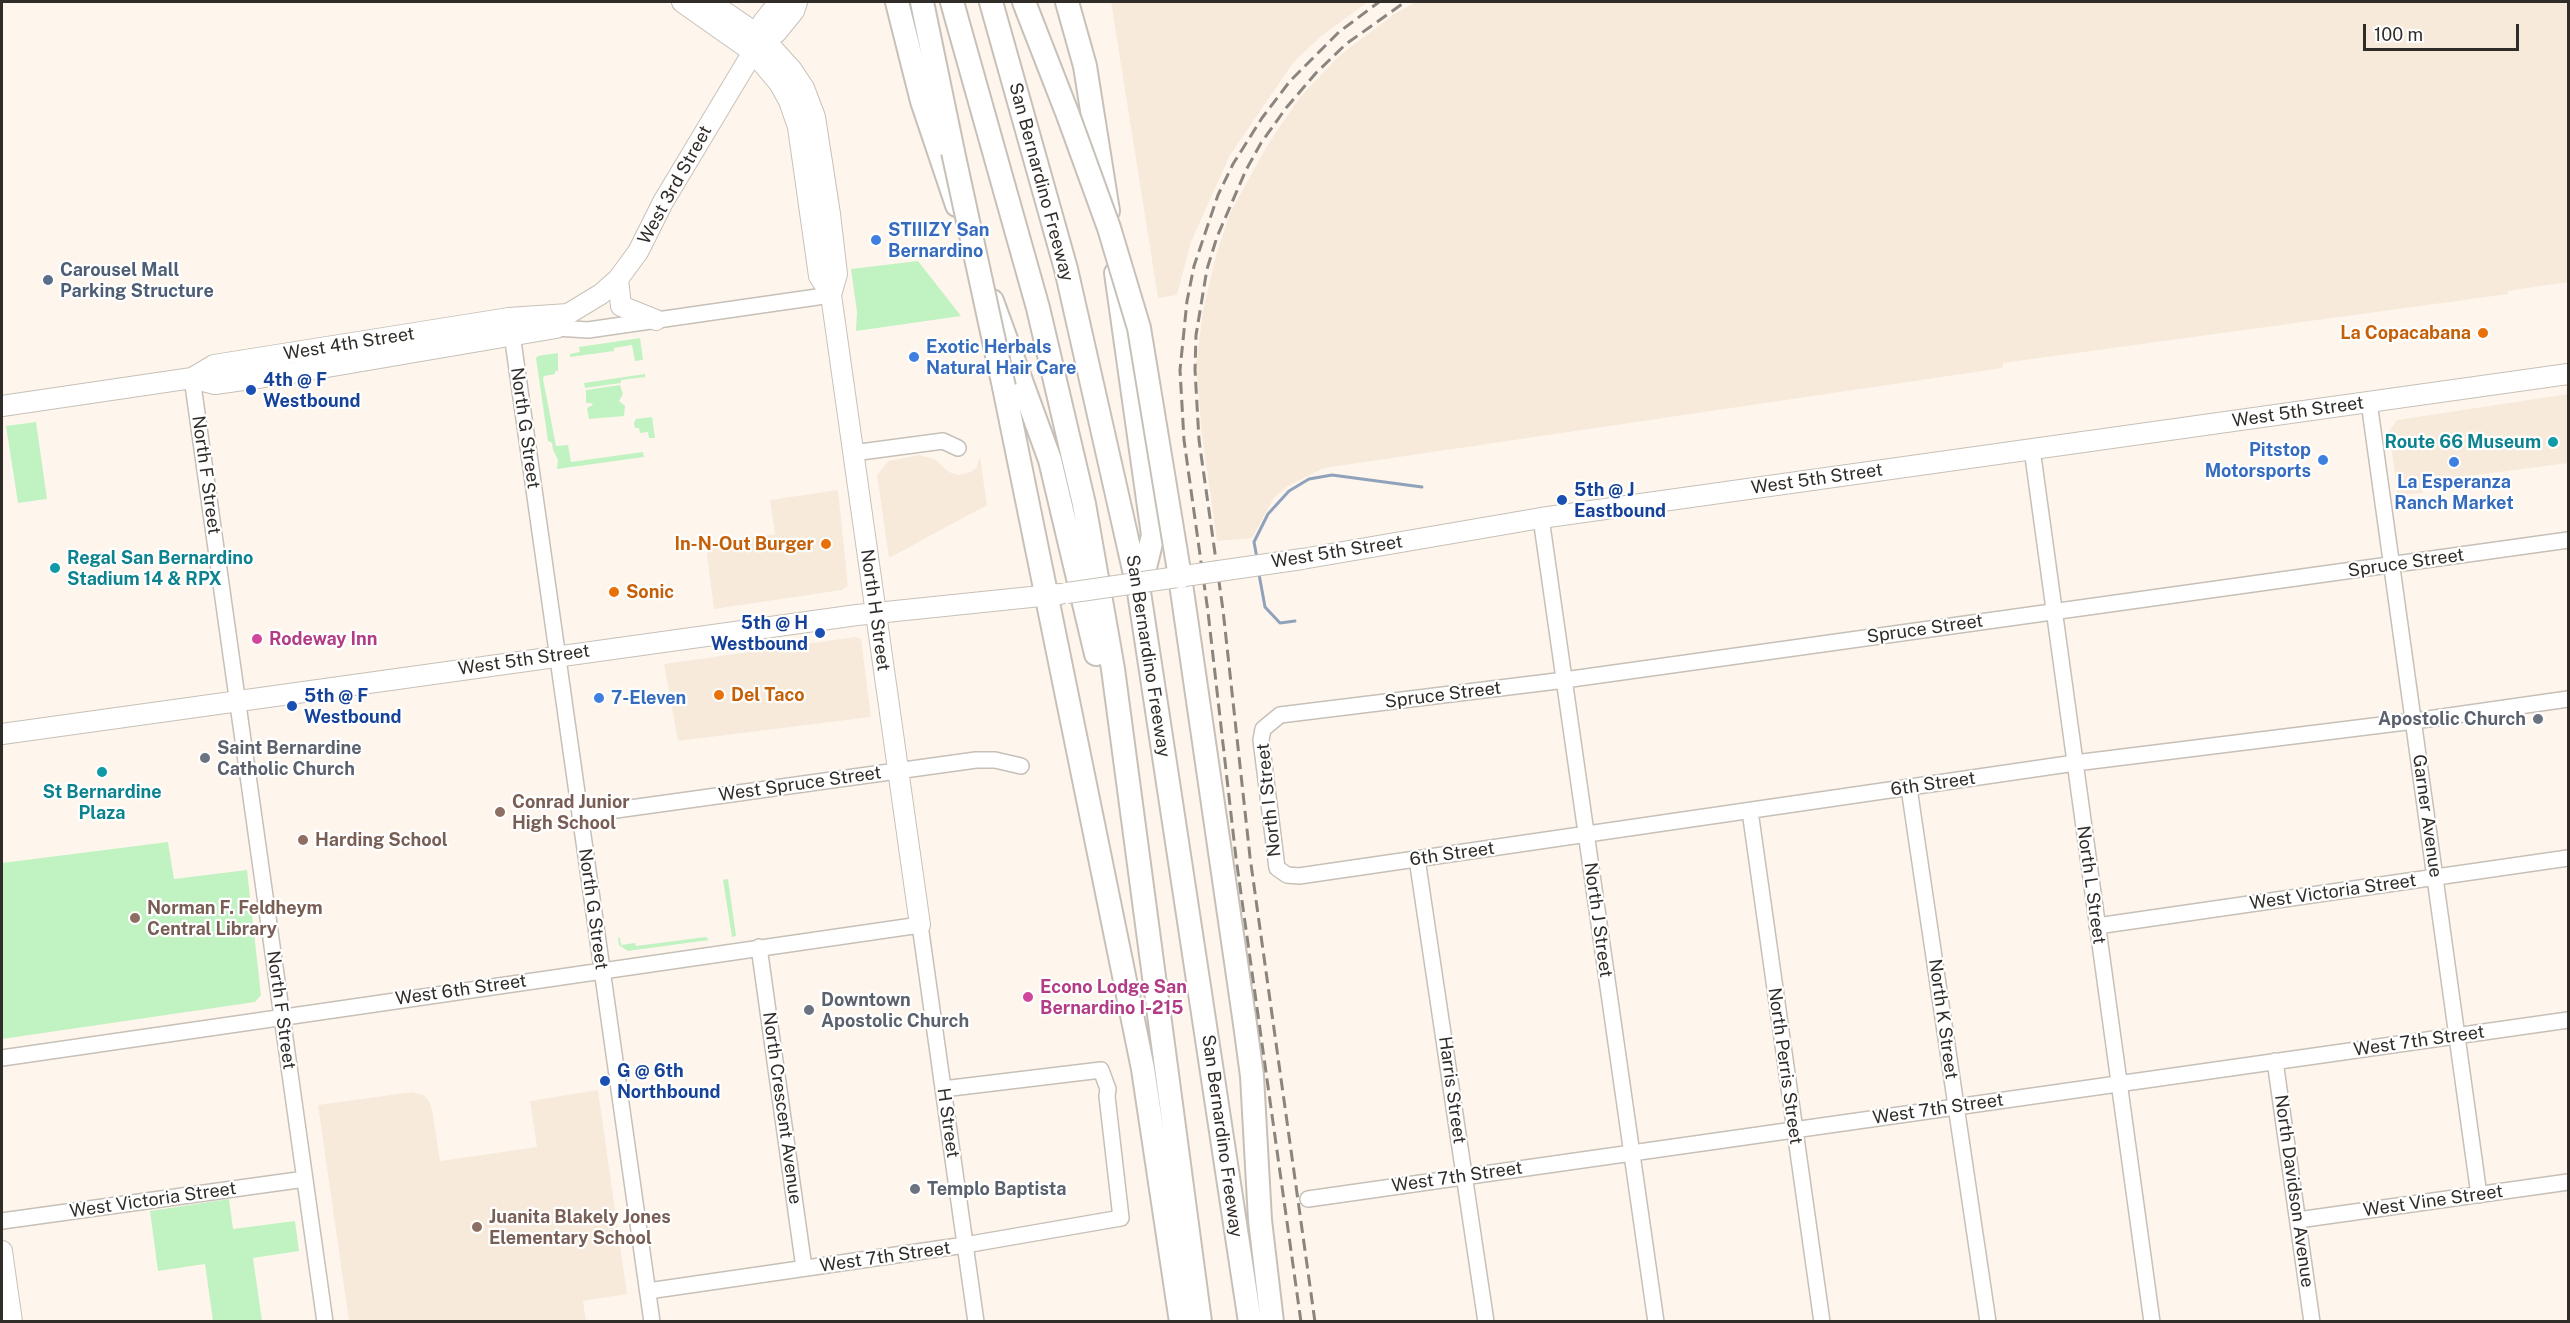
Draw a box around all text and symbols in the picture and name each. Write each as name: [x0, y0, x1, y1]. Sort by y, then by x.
scale bar: [2366, 12, 2522, 50]
text: 100 m: [2374, 24, 2423, 45]
street label: San Bernardino Freeway: [1004, 80, 1078, 284]
street label: West 3rd Street: [633, 122, 717, 248]
place label: STIIIZY San Bernardino: [888, 219, 989, 262]
marker: STIIIZY San Bernardino: [869, 233, 883, 247]
place label: Carousel Mall Parking Structure: [60, 259, 214, 302]
marker: Carousel Mall Parking Structure: [41, 273, 55, 287]
place label: La Copacabana: [2340, 322, 2471, 344]
street label: West 4th Street: [282, 323, 416, 365]
marker: La Copacabana: [2476, 326, 2490, 340]
place label: Exotic Herbals Natural Hair Care: [926, 336, 1076, 378]
marker: Exotic Herbals Natural Hair Care: [907, 350, 921, 364]
street label: North G Street: [506, 366, 544, 490]
place label: 4th @ F Westbound: [263, 369, 360, 412]
marker: 4th @ F Westbound: [244, 383, 258, 397]
street label: West 5th Street: [2231, 392, 2365, 432]
street label: North F Street: [187, 414, 225, 536]
place label: Route 66 Museum: [2384, 431, 2541, 453]
marker: Route 66 Museum: [2546, 435, 2560, 449]
place label: Pitstop Motorsports: [2205, 439, 2311, 482]
marker: Pitstop Motorsports: [2316, 453, 2330, 467]
marker: La Esperanza Ranch Market: [2447, 455, 2461, 469]
street label: West 5th Street: [1750, 459, 1884, 499]
place label: La Esperanza Ranch Market: [2394, 471, 2514, 514]
place label: 5th @ J Eastbound: [1574, 479, 1666, 522]
marker: 5th @ J Eastbound: [1555, 493, 1569, 507]
street label: West 5th Street: [1270, 531, 1404, 573]
place label: In-N-Out Burger: [674, 533, 814, 555]
marker: In-N-Out Burger: [819, 537, 833, 551]
street label: Spruce Street: [2346, 544, 2466, 582]
place label: Regal San Bernardino Stadium 14 & RPX: [67, 547, 253, 590]
street label: North H Street: [856, 548, 894, 672]
street label: San Bernardino Freeway: [1121, 553, 1175, 759]
marker: Regal San Bernardino Stadium 14 & RPX: [48, 561, 62, 575]
place label: Sonic: [626, 581, 674, 603]
marker: Sonic: [607, 585, 621, 599]
street label: Spruce Street: [1865, 610, 1985, 648]
place label: 5th @ H Westbound: [711, 612, 808, 654]
marker: 5th @ H Westbound: [813, 626, 827, 640]
place label: Rodeway Inn: [269, 628, 377, 650]
marker: Rodeway Inn: [250, 632, 264, 646]
street label: West 5th Street: [457, 640, 591, 680]
street label: Spruce Street: [1384, 677, 1502, 713]
place label: Del Taco: [731, 684, 805, 706]
place label: 5th @ F Westbound: [304, 685, 401, 728]
place label: 7-Eleven: [611, 687, 686, 709]
marker: Del Taco: [712, 688, 726, 702]
marker: 7-Eleven: [592, 691, 606, 705]
marker: 5th @ F Westbound: [285, 699, 299, 713]
place label: Apostolic Church: [2378, 708, 2526, 730]
marker: Apostolic Church: [2531, 712, 2545, 726]
place label: Saint Bernardine Catholic Church: [217, 737, 362, 780]
street label: North I Street: [1252, 742, 1286, 858]
marker: Saint Bernardine Catholic Church: [198, 751, 212, 765]
street label: Garner Avenue: [2408, 753, 2446, 879]
street label: West Spruce Street: [717, 762, 883, 806]
marker: St Bernardine Plaza: [95, 765, 109, 779]
street label: 6th Street: [1889, 767, 1977, 801]
place label: St Bernardine Plaza: [42, 781, 162, 824]
place label: Conrad Junior High School: [512, 791, 630, 834]
marker: Conrad Junior High School: [493, 805, 507, 819]
street label: North L Street: [2072, 824, 2110, 946]
place label: Harding School: [315, 829, 448, 851]
marker: Harding School: [296, 833, 310, 847]
street label: 6th Street: [1408, 837, 1496, 871]
street label: North G Street: [574, 847, 612, 971]
street label: North J Street: [1579, 861, 1617, 979]
street label: West Victoria Street: [2248, 870, 2418, 914]
place label: Norman F. Feldheym Central Library: [147, 897, 323, 940]
marker: Norman F. Feldheym Central Library: [128, 911, 142, 925]
street label: North F Street: [262, 949, 300, 1071]
street label: North K Street: [1924, 957, 1962, 1081]
street label: West 6th Street: [394, 970, 528, 1010]
place label: Econo Lodge San Bernardino I-215: [1040, 976, 1187, 1018]
street label: North Perris Street: [1763, 986, 1807, 1146]
place label: Downtown Apostolic Church: [821, 989, 969, 1032]
marker: Econo Lodge San Bernardino I-215: [1021, 990, 1035, 1004]
marker: Downtown Apostolic Church: [802, 1003, 816, 1017]
street label: North Crescent Avenue: [758, 1011, 806, 1205]
street label: West 7th Street: [2352, 1021, 2486, 1061]
street label: San Bernardino Freeway: [1197, 1033, 1247, 1239]
street label: Harris Street: [1434, 1035, 1470, 1145]
place label: G @ 6th Northbound: [617, 1060, 720, 1102]
marker: G @ 6th Northbound: [598, 1074, 612, 1088]
street label: H Street: [932, 1086, 964, 1160]
street label: West 7th Street: [1871, 1089, 2005, 1129]
street label: North Davidson Avenue: [2270, 1093, 2318, 1289]
street label: West 7th Street: [1390, 1157, 1524, 1197]
street label: West Victoria Street: [68, 1178, 238, 1222]
place label: Templo Baptista: [927, 1178, 1066, 1200]
street label: West Vine Street: [2362, 1180, 2504, 1222]
marker: Templo Baptista: [908, 1182, 922, 1196]
place label: Juanita Blakely Jones Elementary School: [489, 1206, 671, 1248]
marker: Juanita Blakely Jones Elementary School: [470, 1220, 484, 1234]
street label: West 7th Street: [818, 1237, 952, 1277]

